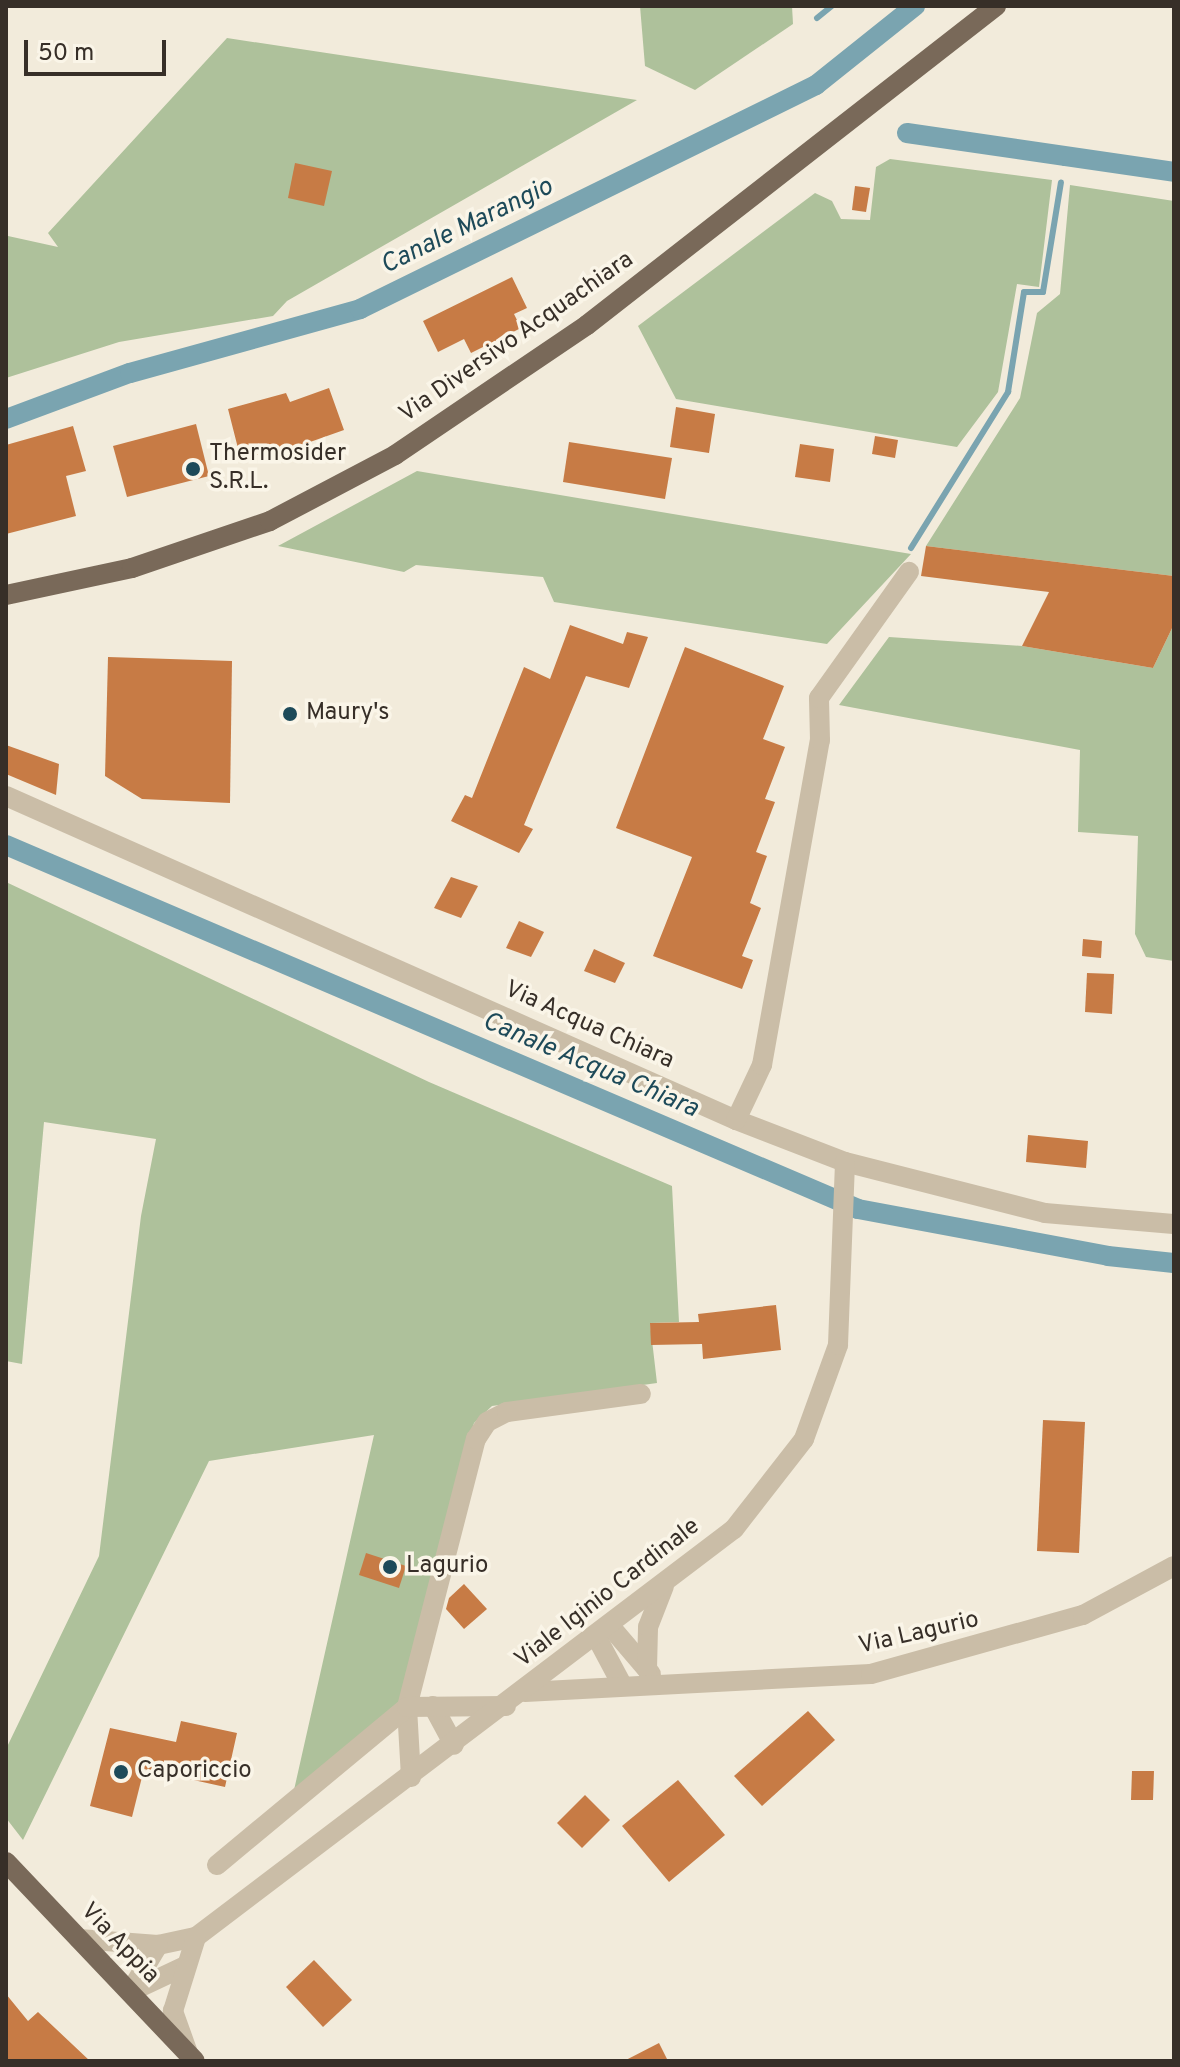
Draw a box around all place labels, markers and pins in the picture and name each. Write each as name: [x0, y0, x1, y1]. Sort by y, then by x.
place label: Thermosider S.R.L.: [209, 441, 346, 497]
marker: Thermosider S.R.L.: [184, 460, 202, 478]
place label: Maury's: [306, 700, 390, 728]
marker: Maury's: [281, 705, 299, 723]
place label: Lagurio: [406, 1553, 488, 1581]
marker: Lagurio: [381, 1558, 399, 1576]
place label: Caporiccio: [137, 1758, 252, 1786]
marker: Caporiccio: [112, 1763, 130, 1781]

